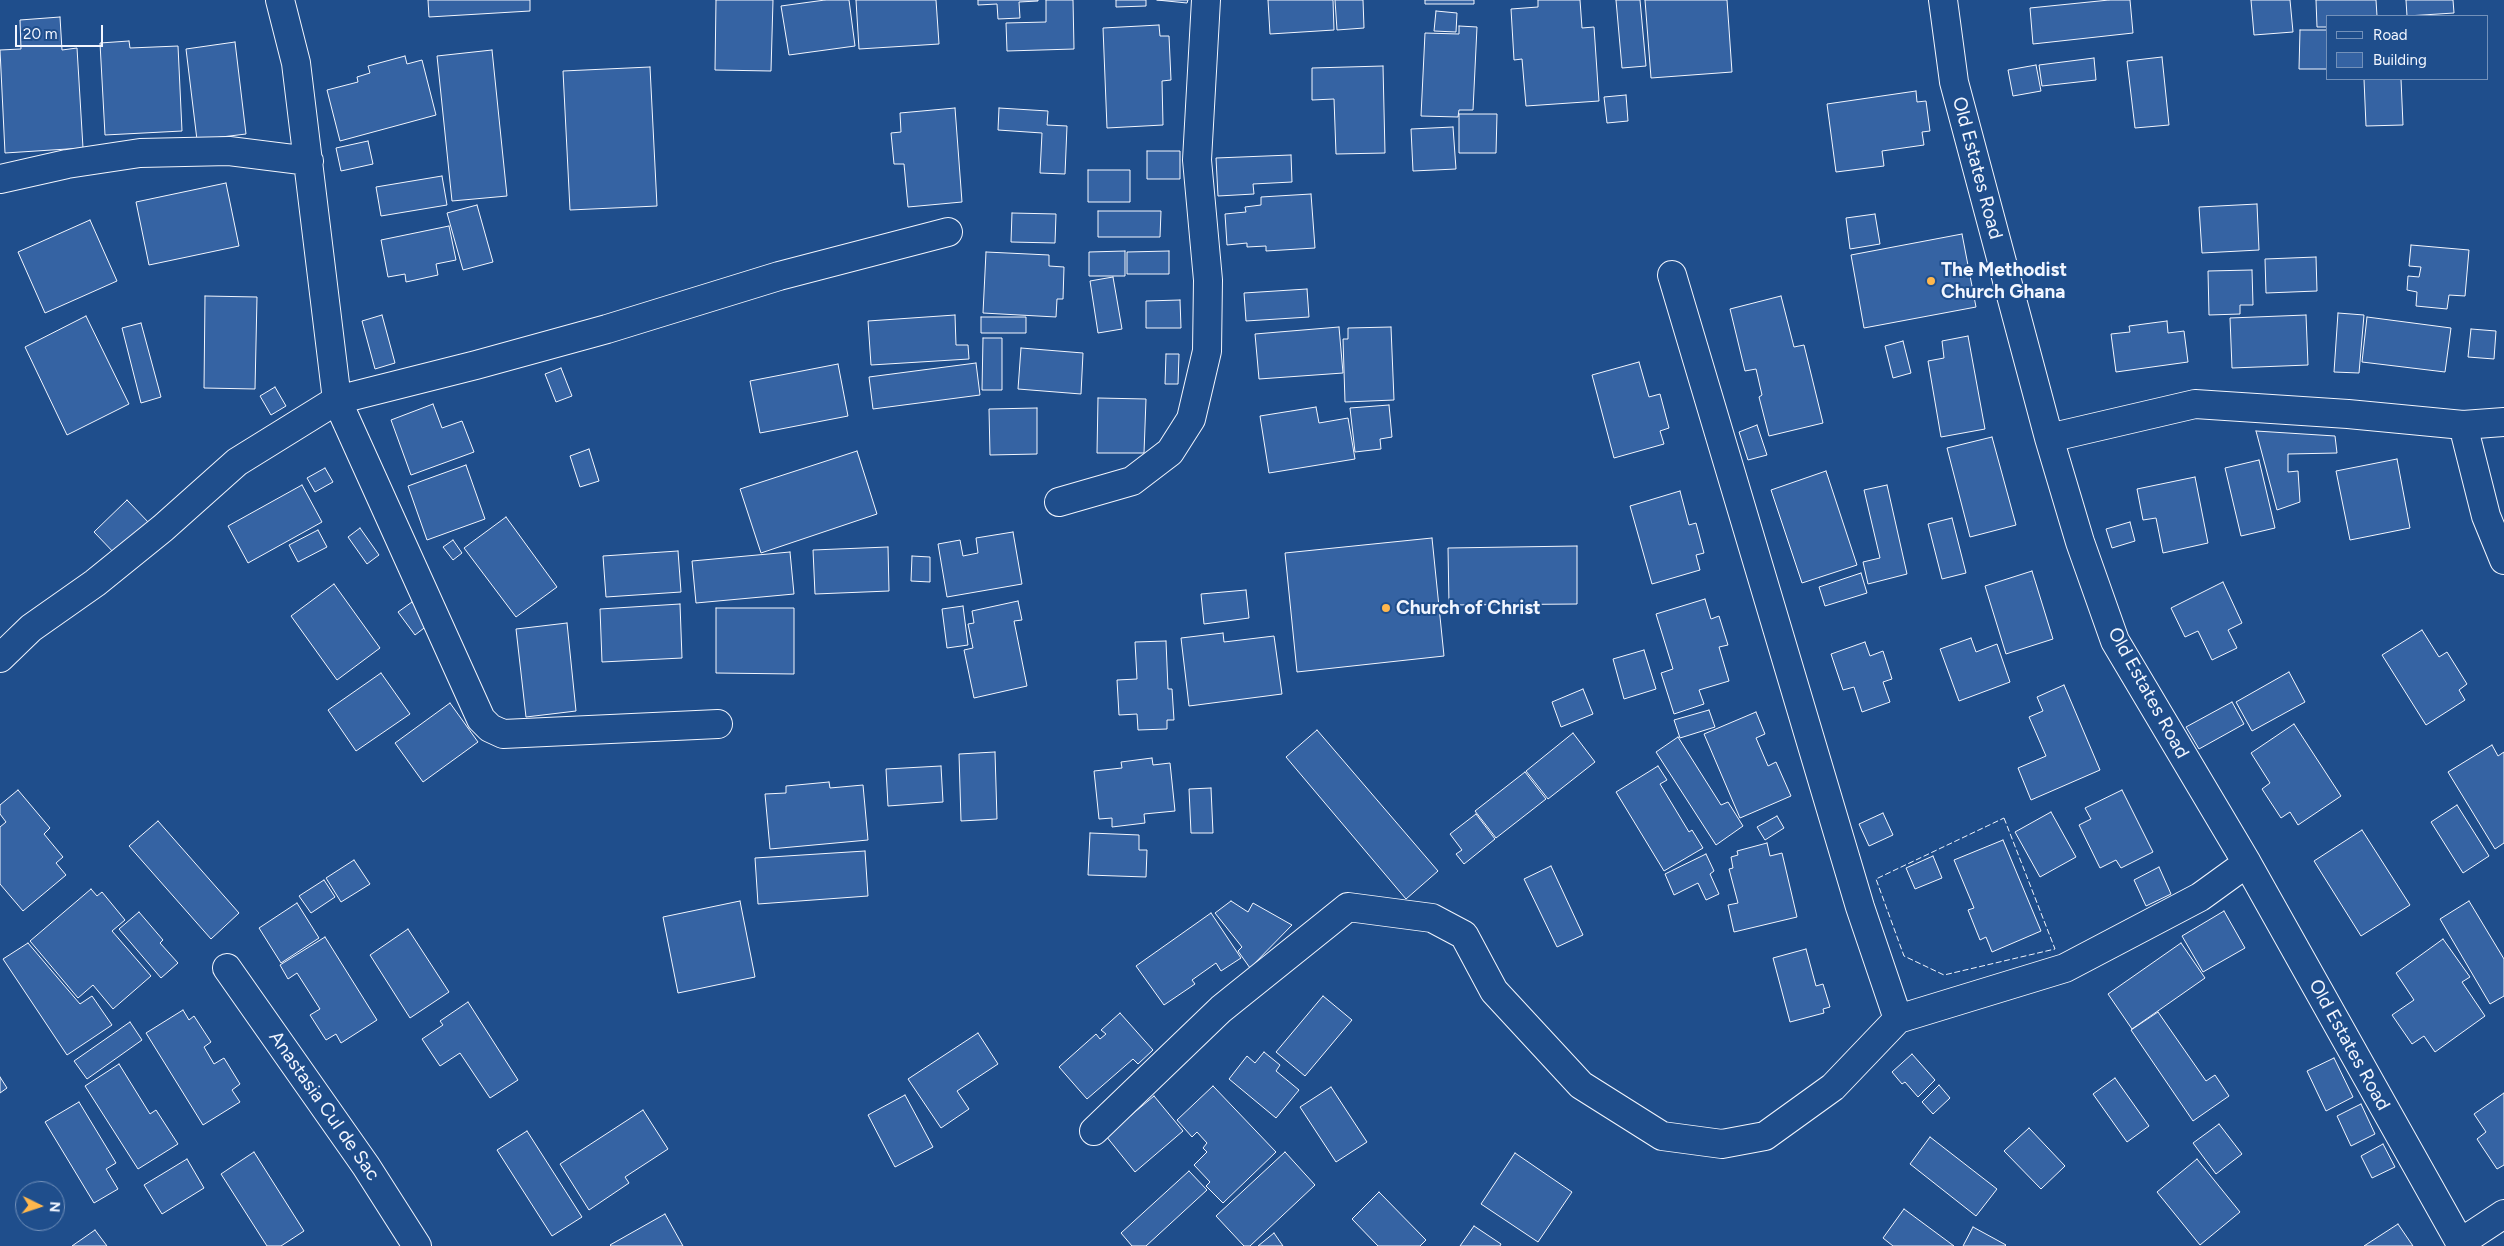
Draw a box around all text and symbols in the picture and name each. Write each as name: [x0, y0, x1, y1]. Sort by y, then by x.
scale bar: [18, 15, 105, 47]
legend: [2326, 15, 2489, 80]
text: 20 m: [23, 25, 57, 43]
text: Road: [2373, 26, 2408, 44]
text: Building: [2373, 51, 2427, 69]
street label: Old Estates Road: [1947, 94, 2007, 242]
place label: The Methodist Church Ghana: [1941, 259, 2067, 303]
marker: The Methodist Church Ghana: [1925, 275, 1937, 287]
place label: Church of Christ: [1396, 597, 1541, 619]
marker: Church of Christ: [1380, 602, 1392, 614]
street label: Old Estates Road: [2103, 623, 2193, 763]
street label: Old Estates Road: [2304, 975, 2394, 1115]
street label: Anastasia Cul de Sac: [264, 1027, 384, 1185]
north arrow: [15, 1181, 65, 1231]
text: N: [46, 1201, 63, 1213]

